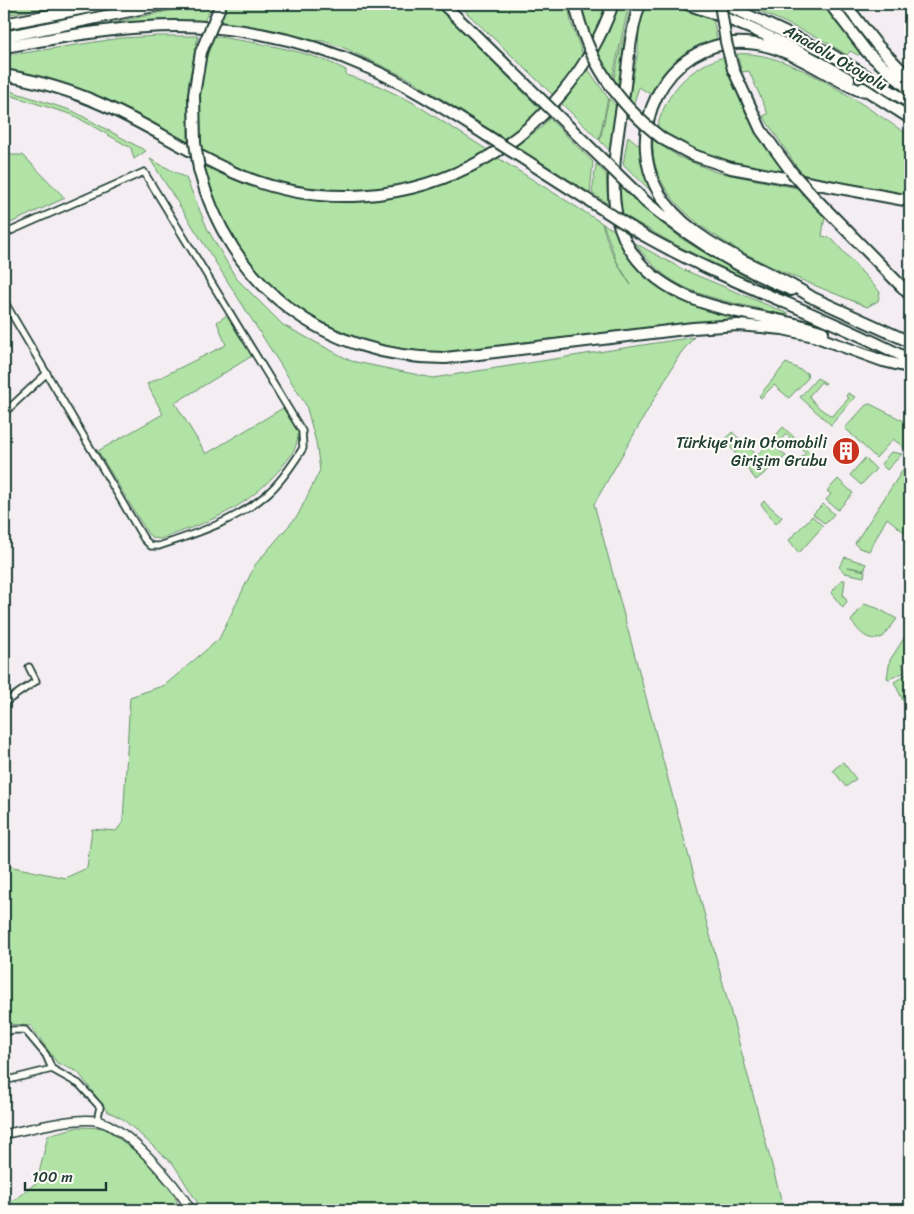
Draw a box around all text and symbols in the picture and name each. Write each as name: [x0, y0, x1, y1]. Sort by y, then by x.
street label: Anadolu Otoyolu: [777, 15, 894, 99]
place label: Türkiye'nin Otomobili Girişim Grubu: [676, 428, 828, 475]
building icon: Türkiye'nin Otomobili Girişim Grubu: [831, 436, 861, 466]
scale bar: [25, 1159, 106, 1191]
text: 100 m: [32, 1164, 73, 1190]

